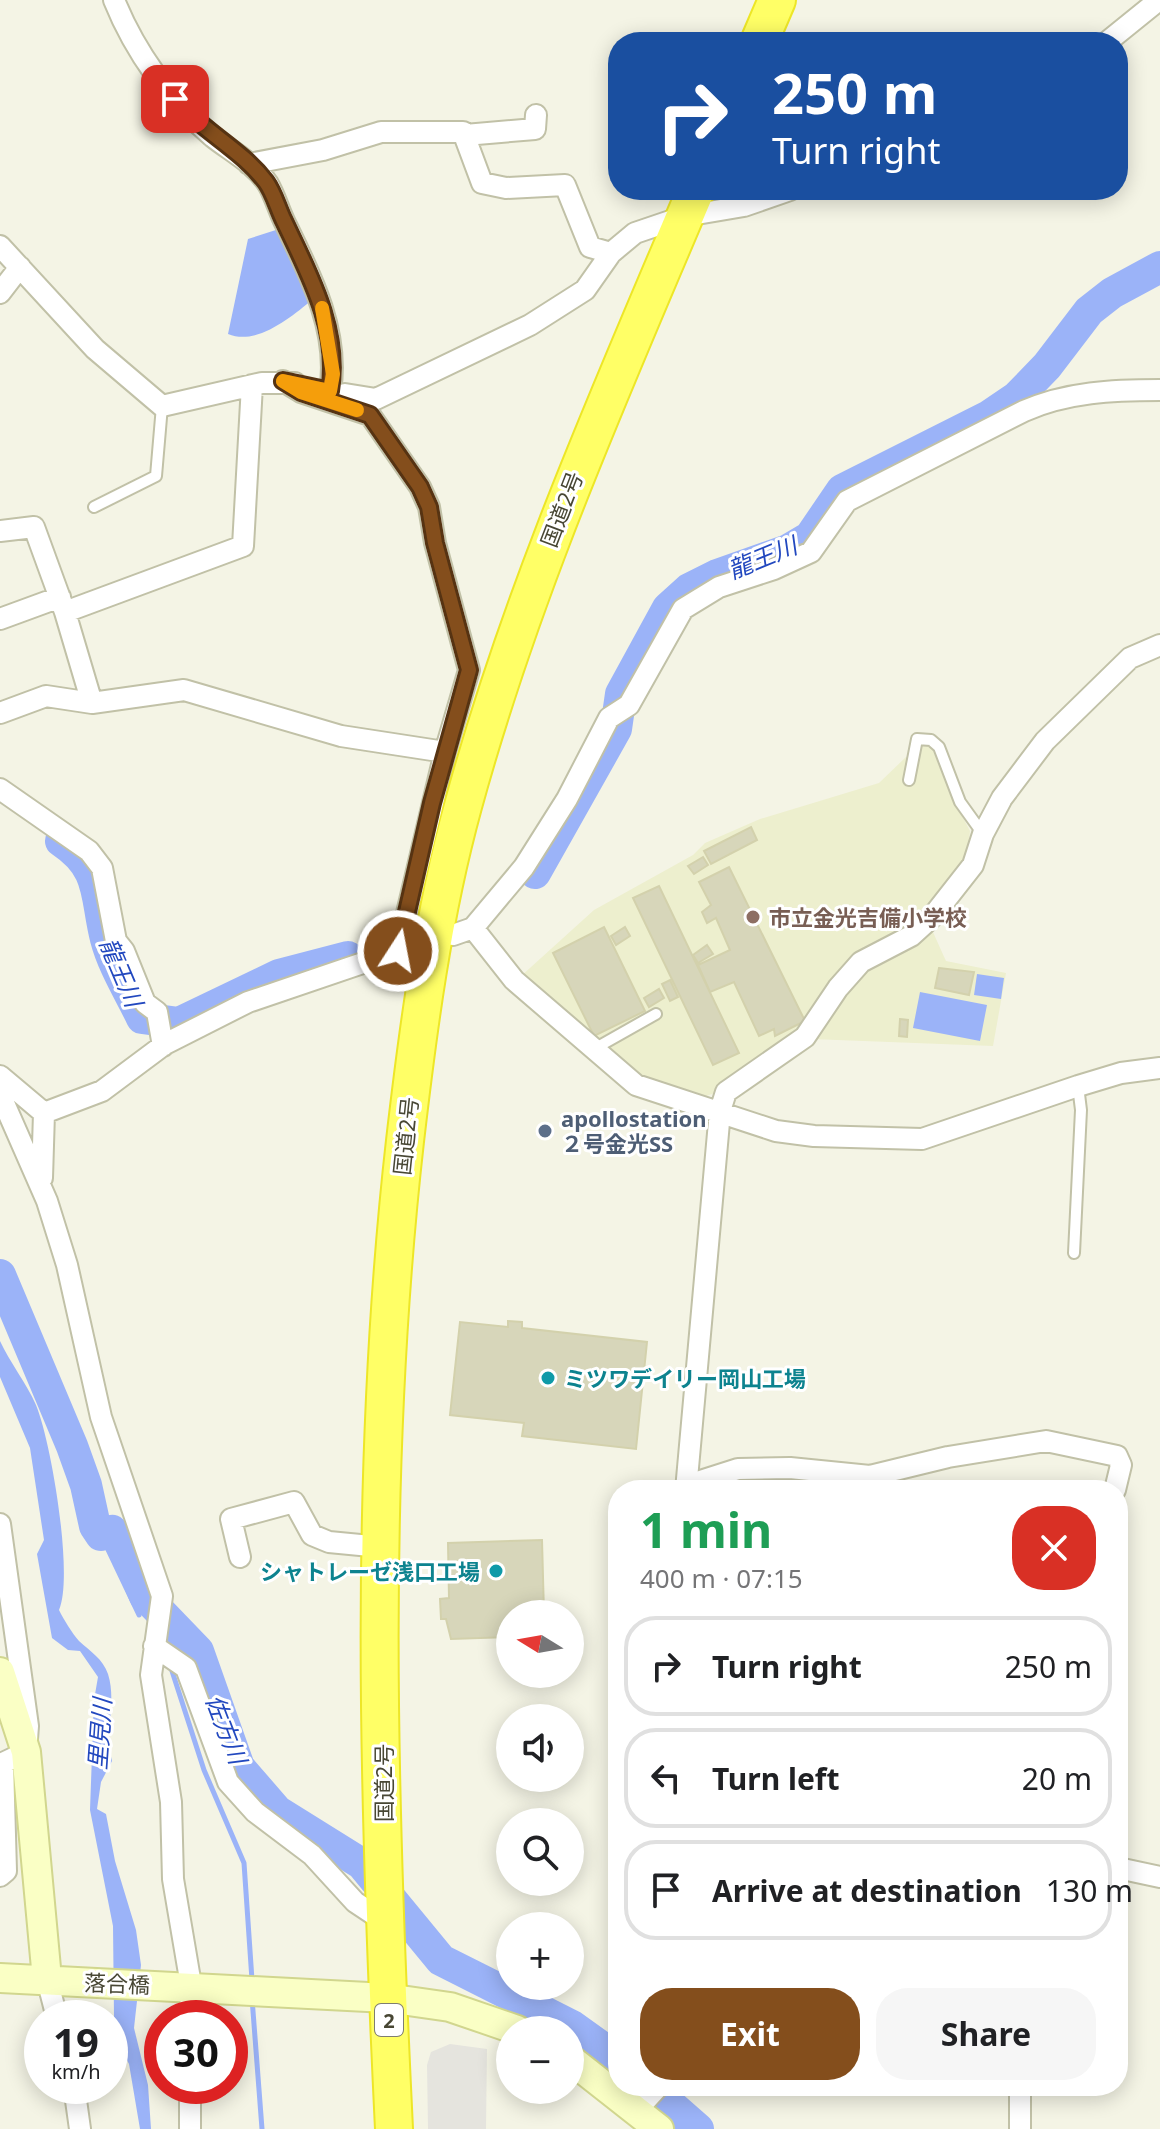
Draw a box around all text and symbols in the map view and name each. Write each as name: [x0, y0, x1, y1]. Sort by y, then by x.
text: 250 m: [772, 54, 937, 130]
icon: right: [640, 64, 744, 168]
pin: [141, 65, 209, 133]
icon: arrive: [153, 77, 197, 121]
text: Turn right: [772, 126, 940, 175]
street label: 国道2号: [533, 467, 589, 551]
water label: 龍王川: [722, 527, 804, 586]
place label: 市立金光吉備小学校: [769, 902, 967, 932]
marker: 市立金光吉備小学校: [744, 908, 762, 926]
position arrow: [356, 909, 440, 993]
water label: 龍王川: [93, 932, 152, 1014]
street label: 国道2号: [386, 1095, 424, 1177]
place label: apollostation ２号金光SS: [561, 1103, 707, 1158]
marker: apollostation ２号金光SS: [536, 1122, 554, 1140]
place label: ミツワデイリー岡山工場: [564, 1363, 806, 1393]
marker: ミツワデイリー岡山工場: [539, 1369, 557, 1387]
text: 1 min: [640, 1497, 772, 1562]
button: close: [1012, 1506, 1096, 1590]
place label: シャトレーゼ浅口工場: [260, 1556, 480, 1586]
text: 400 m · 07:15: [640, 1560, 803, 1596]
marker: シャトレーゼ浅口工場: [487, 1562, 505, 1580]
north arrow: [496, 1600, 584, 1688]
map controls: [496, 1600, 584, 2104]
icon: right: [644, 1644, 688, 1688]
text: Turn right: [712, 1646, 862, 1687]
text: 250 m: [1005, 1646, 1092, 1687]
water label: 佐方川: [199, 1689, 256, 1771]
water label: 里見川: [80, 1694, 118, 1771]
button: sound: [496, 1704, 584, 1792]
street label: 国道2号: [368, 1744, 398, 1822]
icon: left: [644, 1756, 688, 1800]
text: Turn left: [712, 1758, 840, 1799]
text: 20 m: [1022, 1758, 1092, 1799]
button: search: [496, 1808, 584, 1896]
icon: arrive: [644, 1868, 688, 1912]
text: Arrive at destination: [712, 1870, 1022, 1911]
text: 130 m: [1046, 1870, 1133, 1911]
button: +: [496, 1912, 584, 2000]
street label: 落合橋: [83, 1967, 151, 1999]
button: Exit: [640, 1988, 860, 2080]
button: Share: [876, 1988, 1096, 2080]
speed limit sign: 30: [144, 2000, 248, 2104]
road number: 2: [375, 2004, 403, 2036]
text: 19: [53, 2014, 99, 2069]
button: −: [496, 2016, 584, 2104]
text: km/h: [51, 2058, 101, 2085]

